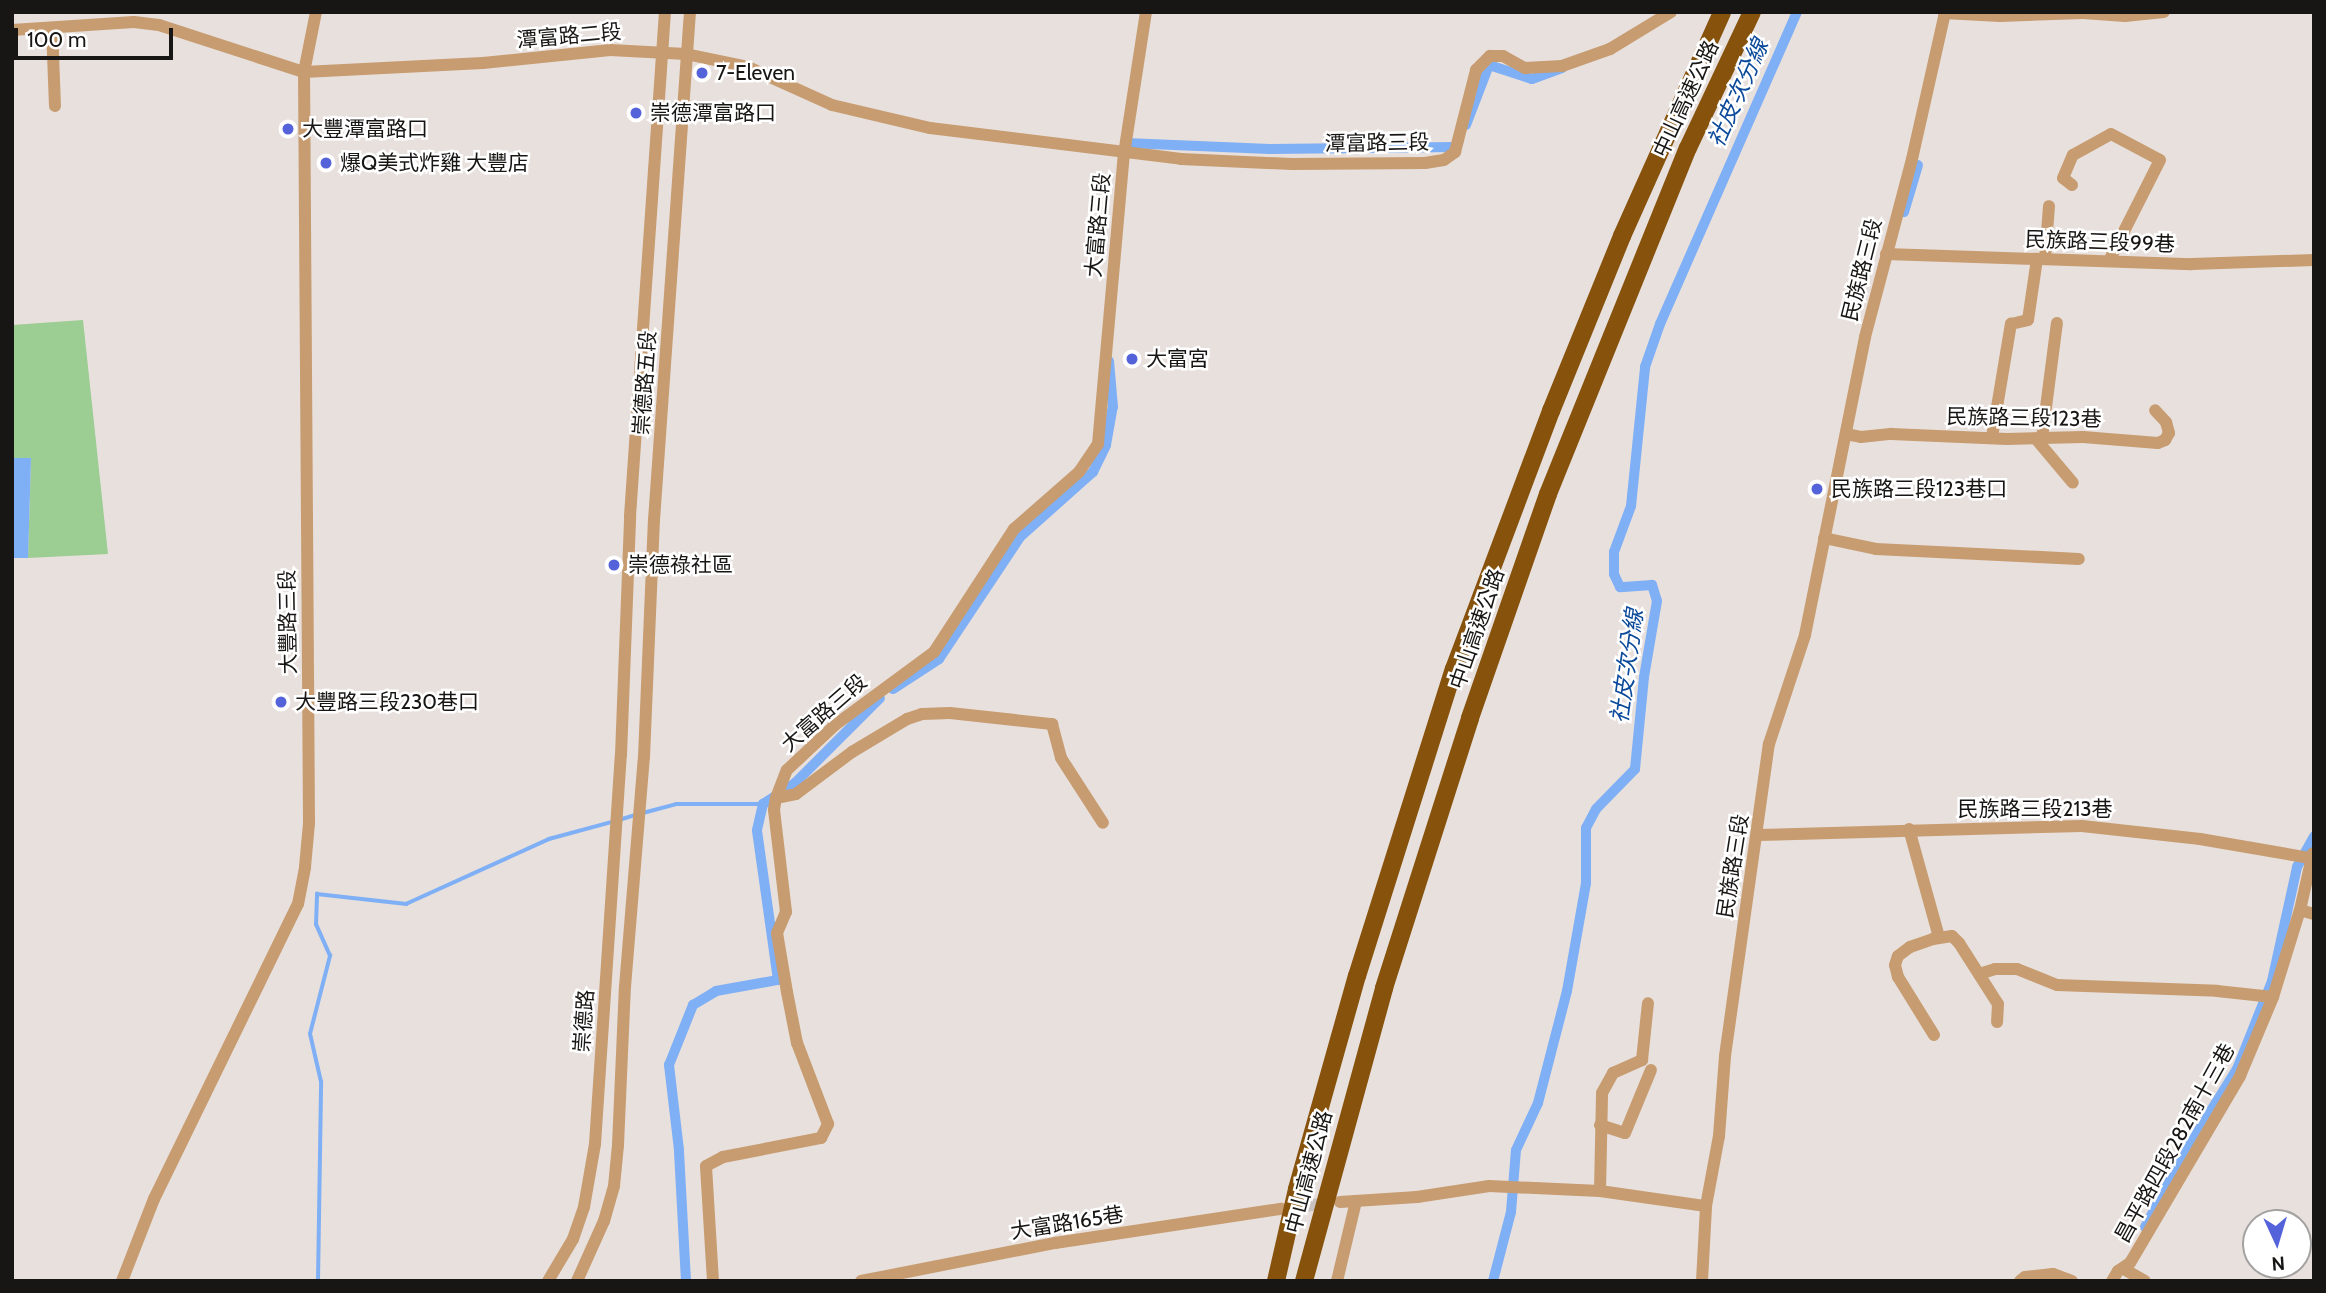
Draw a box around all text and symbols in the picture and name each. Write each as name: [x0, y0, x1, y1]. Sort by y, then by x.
scale bar: [18, 14, 177, 58]
street label: 潭富路二段: [516, 19, 622, 53]
text: 100 m: [27, 27, 86, 52]
water label: 社皮次分線: [1702, 35, 1774, 151]
street label: 中山高速公路: [1648, 37, 1724, 161]
place label: 7-Eleven: [716, 60, 795, 86]
marker: 7-Eleven: [694, 65, 710, 81]
place label: 崇德潭富路口: [650, 100, 776, 126]
marker: 崇德潭富路口: [628, 105, 644, 121]
place label: 大豐潭富路口: [302, 116, 428, 142]
marker: 大豐潭富路口: [280, 121, 296, 137]
street label: 潭富路三段: [1324, 129, 1430, 157]
place label: 爆Q美式炸雞 大豐店: [340, 150, 529, 176]
marker: 爆Q美式炸雞 大豐店: [318, 155, 334, 171]
street label: 大富路三段: [1081, 172, 1115, 278]
street label: 民族路三段: [1837, 216, 1887, 324]
street label: 民族路三段99巷: [2025, 227, 2175, 257]
street label: 崇德路五段: [629, 330, 661, 436]
place label: 大富宮: [1146, 346, 1209, 372]
marker: 大富宮: [1124, 351, 1140, 367]
street label: 民族路三段123巷: [1946, 404, 2102, 432]
place label: 民族路三段123巷口: [1831, 476, 2007, 502]
marker: 民族路三段123巷口: [1809, 481, 1825, 497]
place label: 崇德祿社區: [628, 552, 733, 578]
marker: 崇德祿社區: [606, 557, 622, 573]
street label: 中山高速公路: [1445, 565, 1509, 693]
street label: 大豐路三段: [274, 569, 302, 675]
water label: 社皮次分線: [1605, 607, 1649, 725]
street label: 大富路三段: [776, 669, 872, 757]
place label: 大豐路三段230巷口: [295, 689, 479, 715]
marker: 大豐路三段230巷口: [273, 694, 289, 710]
street label: 民族路三段213巷: [1957, 796, 2113, 822]
street label: 民族路三段: [1712, 812, 1754, 920]
street label: 崇德路: [569, 989, 599, 1053]
street label: 昌平路四段282南十三巷: [2110, 1039, 2240, 1247]
street label: 中山高速公路: [1281, 1108, 1337, 1236]
street label: 大富路165巷: [1009, 1202, 1125, 1244]
north arrow: [2242, 1209, 2312, 1279]
text: N: [2271, 1252, 2286, 1275]

